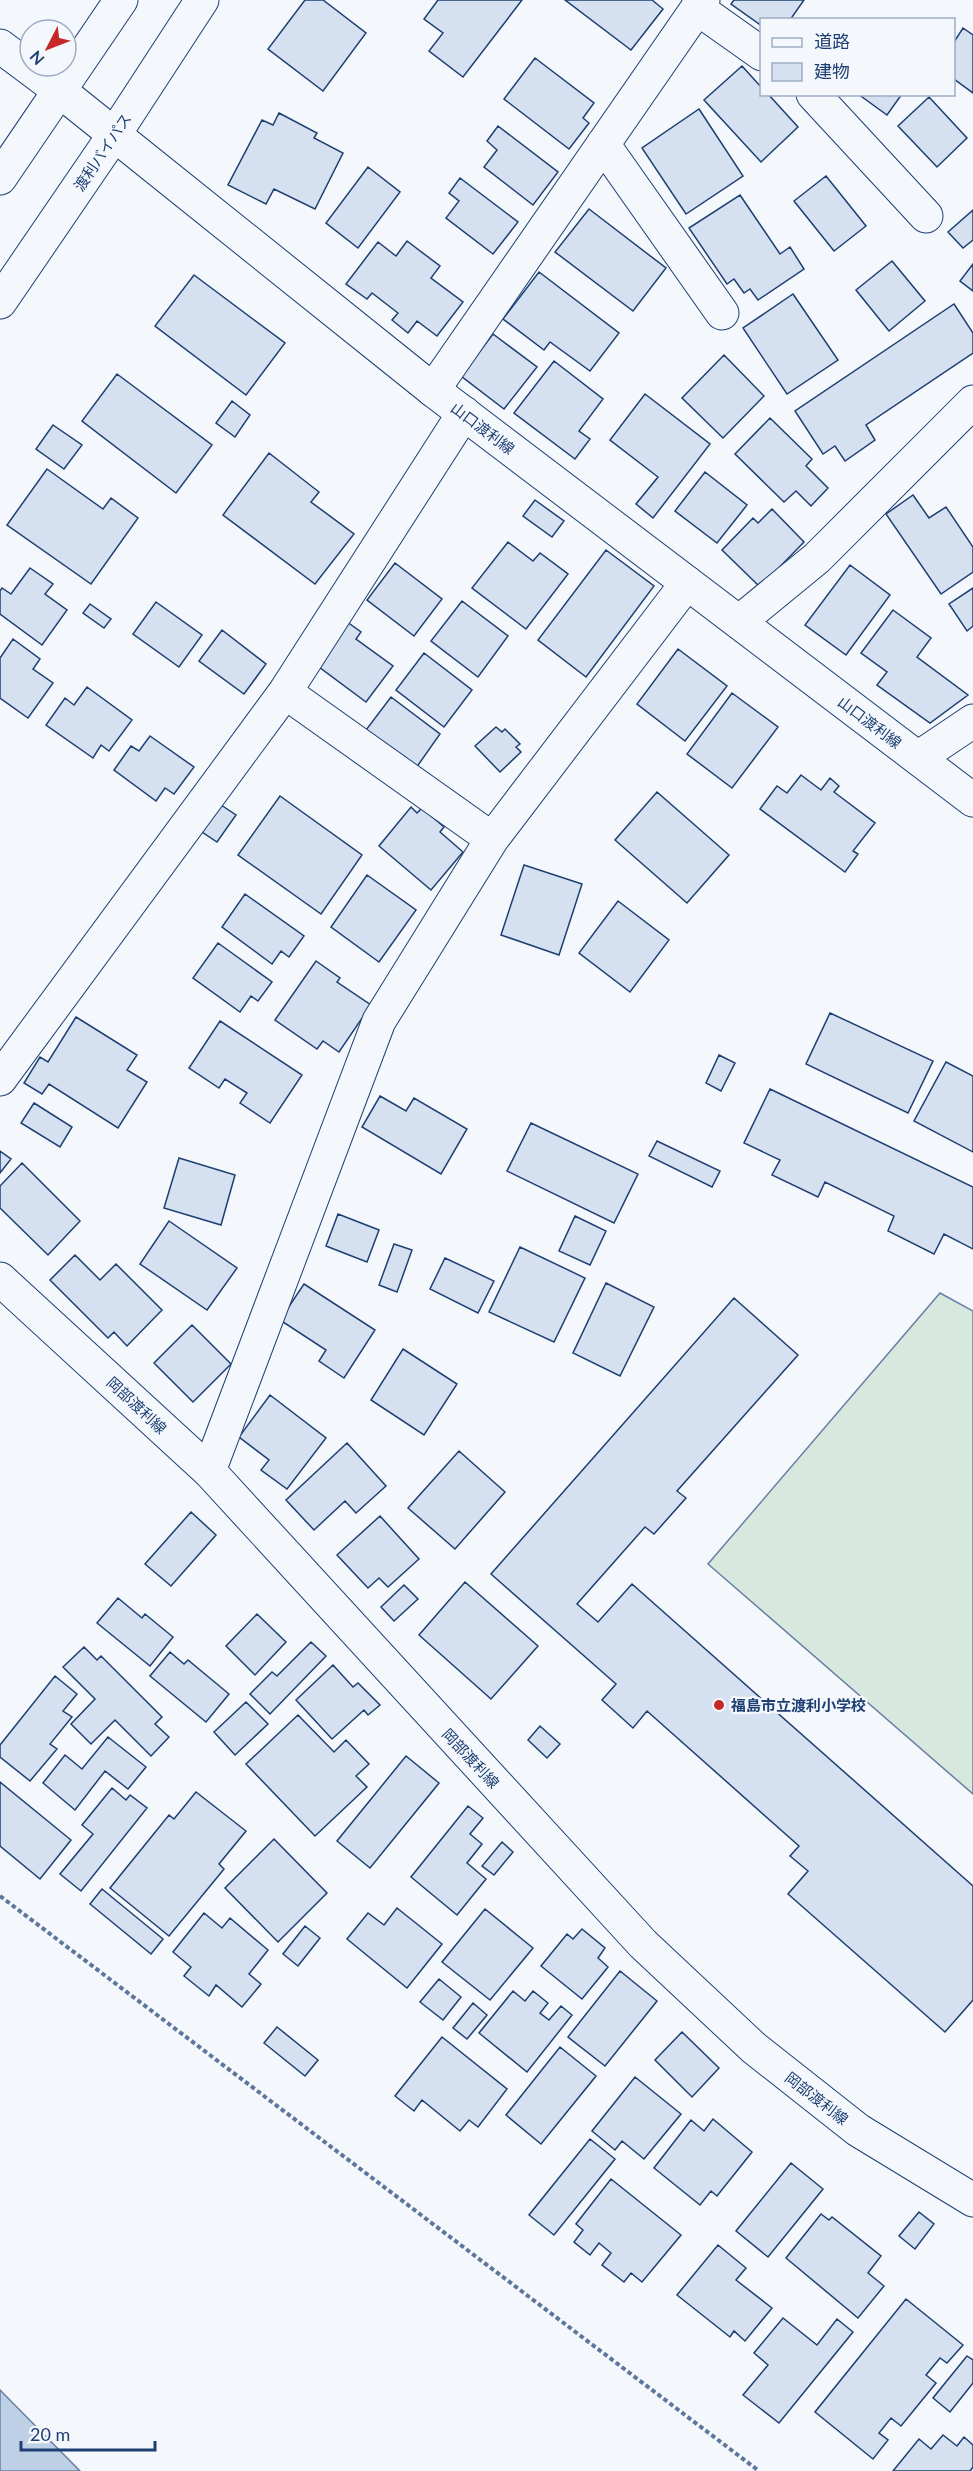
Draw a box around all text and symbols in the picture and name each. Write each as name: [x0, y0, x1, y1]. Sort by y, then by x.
north arrow: [18, 18, 78, 78]
legend: [760, 18, 955, 96]
text: 道路: [814, 30, 850, 52]
text: N: [25, 47, 48, 69]
text: 建物: [814, 60, 850, 82]
street label: 渡利バイパス: [69, 110, 135, 194]
street label: 山口渡利線: [448, 398, 518, 458]
street label: 山口渡利線: [835, 692, 905, 752]
street label: 岡部渡利線: [103, 1373, 171, 1437]
place label: 福島市立渡利小学校: [730, 1696, 866, 1714]
marker: 福島市立渡利小学校: [712, 1698, 726, 1712]
street label: 岡部渡利線: [439, 1724, 503, 1792]
street label: 岡部渡利線: [782, 2068, 852, 2128]
scale bar: [21, 2414, 154, 2452]
text: 20 m: [30, 2423, 70, 2445]

